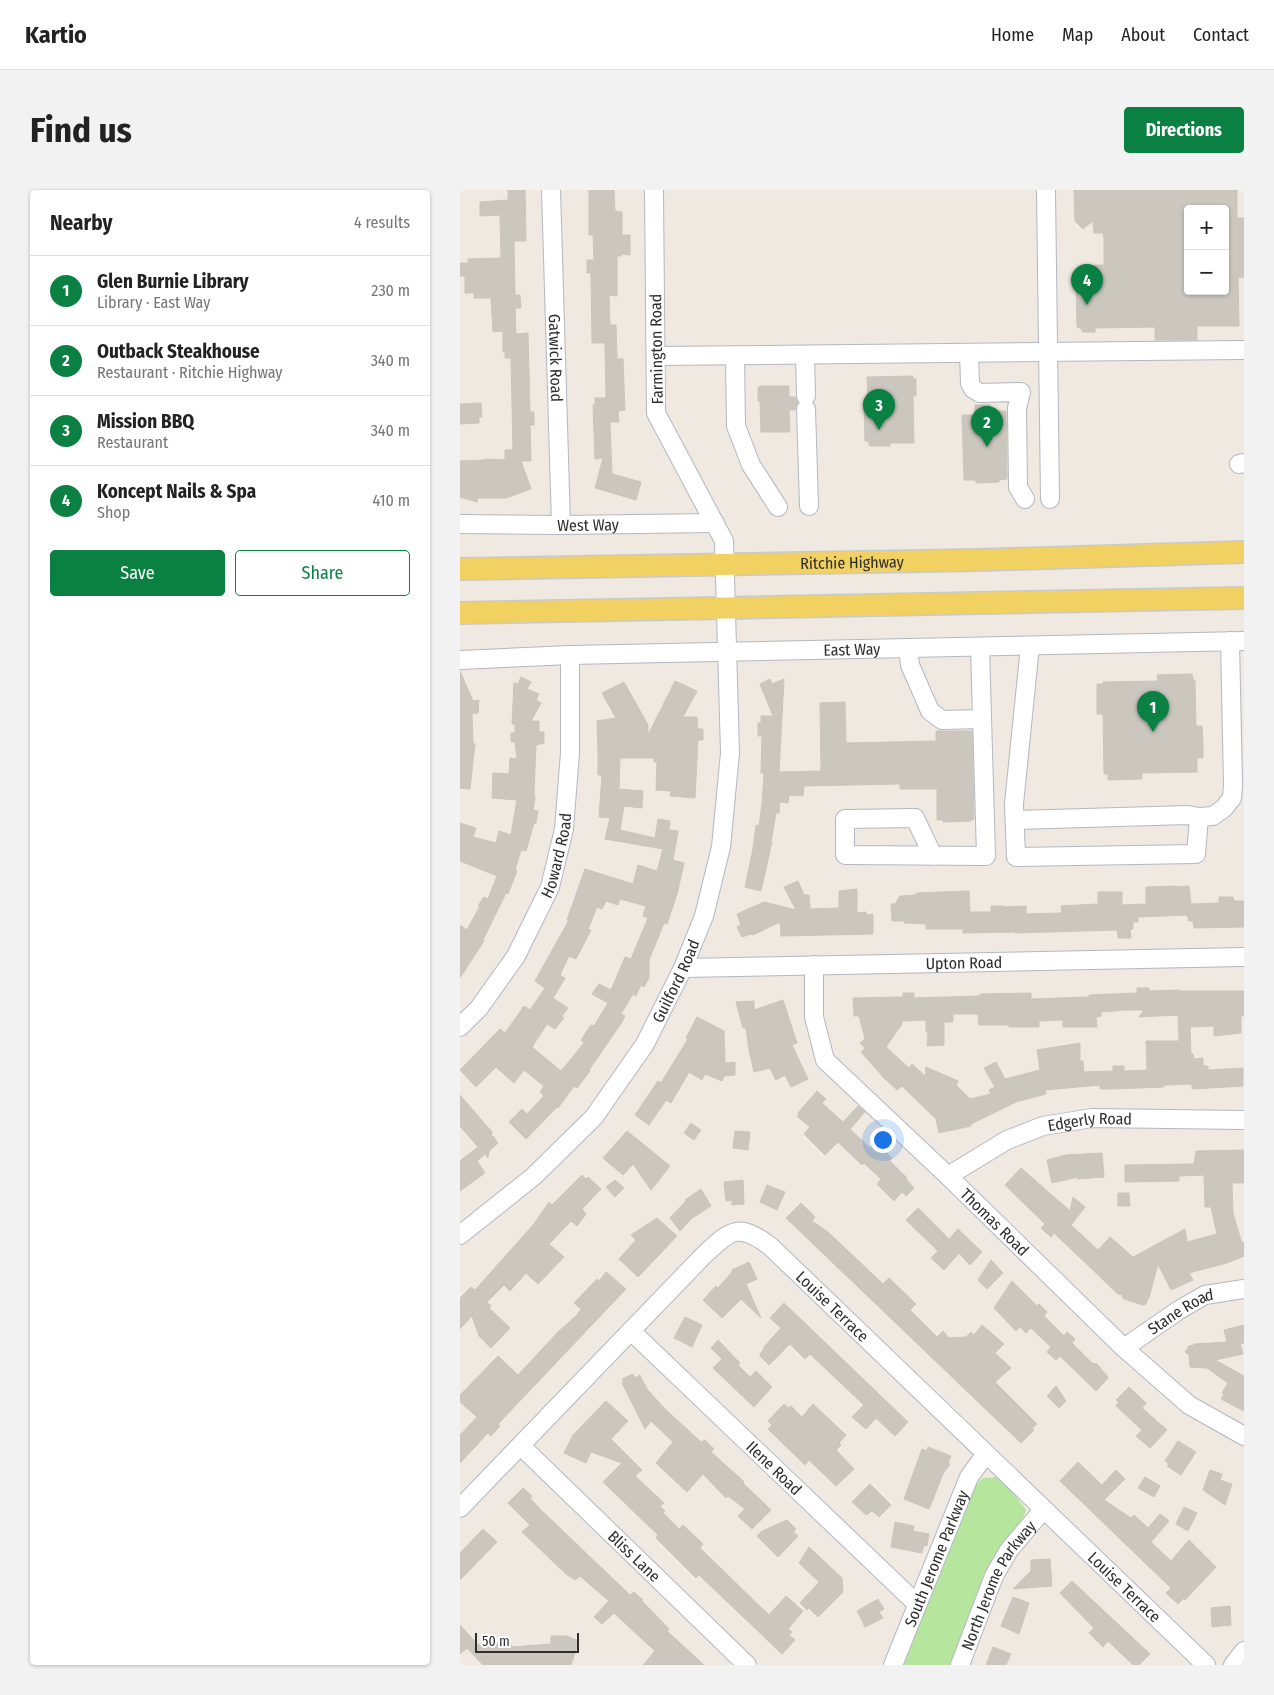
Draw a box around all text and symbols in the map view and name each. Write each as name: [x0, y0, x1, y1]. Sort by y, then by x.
text: Kartio: [25, 21, 87, 49]
text: Home: [991, 24, 1034, 46]
text: Map: [1062, 24, 1093, 46]
text: About: [1121, 24, 1165, 46]
text: Contact: [1193, 24, 1249, 46]
button: Directions: [1124, 107, 1244, 153]
text: Find us: [30, 109, 132, 151]
map controls: [1184, 205, 1229, 295]
button: +: [1184, 205, 1229, 250]
text: Nearby: [50, 210, 112, 236]
text: 4 results: [354, 213, 410, 232]
button: −: [1184, 250, 1229, 295]
pin: 4: [1071, 264, 1103, 305]
text: Glen Burnie Library: [97, 270, 249, 293]
text: 1: [63, 281, 69, 300]
text: 230 m: [371, 281, 410, 300]
text: Library · East Way: [97, 293, 210, 312]
street label: Farmington Road: [646, 294, 667, 404]
street label: Gatwick Road: [545, 314, 566, 402]
text: Outback Steakhouse: [97, 340, 260, 363]
text: 2: [62, 351, 70, 370]
text: 340 m: [371, 351, 410, 370]
text: Restaurant · Ritchie Highway: [97, 363, 282, 382]
pin: 3: [863, 389, 895, 430]
pin: 2: [971, 406, 1003, 447]
text: Mission BBQ: [97, 410, 194, 433]
text: 3: [62, 421, 70, 440]
text: 340 m: [371, 421, 410, 440]
text: Restaurant: [97, 433, 168, 452]
text: Koncept Nails & Spa: [97, 480, 256, 503]
text: 4: [62, 491, 70, 510]
text: 410 m: [372, 491, 410, 510]
text: Shop: [97, 503, 130, 522]
street label: West Way: [557, 515, 620, 535]
button: Save: [50, 550, 225, 596]
button: Share: [235, 550, 410, 596]
street label: Ritchie Highway: [800, 552, 905, 573]
street label: East Way: [823, 640, 881, 660]
pin: 1: [1137, 691, 1169, 732]
street label: Howard Road: [537, 812, 575, 901]
street label: Guilford Road: [648, 937, 704, 1026]
street label: Upton Road: [925, 953, 1003, 973]
street label: Edgerly Road: [1046, 1108, 1132, 1135]
your location: [870, 1127, 896, 1153]
street label: Thomas Road: [956, 1185, 1033, 1260]
street label: Louise Terrace: [792, 1267, 873, 1346]
street label: Stane Road: [1144, 1285, 1215, 1339]
street label: Ilene Road: [742, 1437, 806, 1499]
street label: South Jerome Parkway: [900, 1487, 973, 1630]
street label: North Jerome Parkway: [958, 1516, 1040, 1653]
street label: Bliss Lane: [604, 1527, 664, 1586]
street label: Louise Terrace: [1084, 1548, 1165, 1627]
scale bar: [475, 1630, 579, 1653]
text: 50 m: [482, 1633, 510, 1650]

